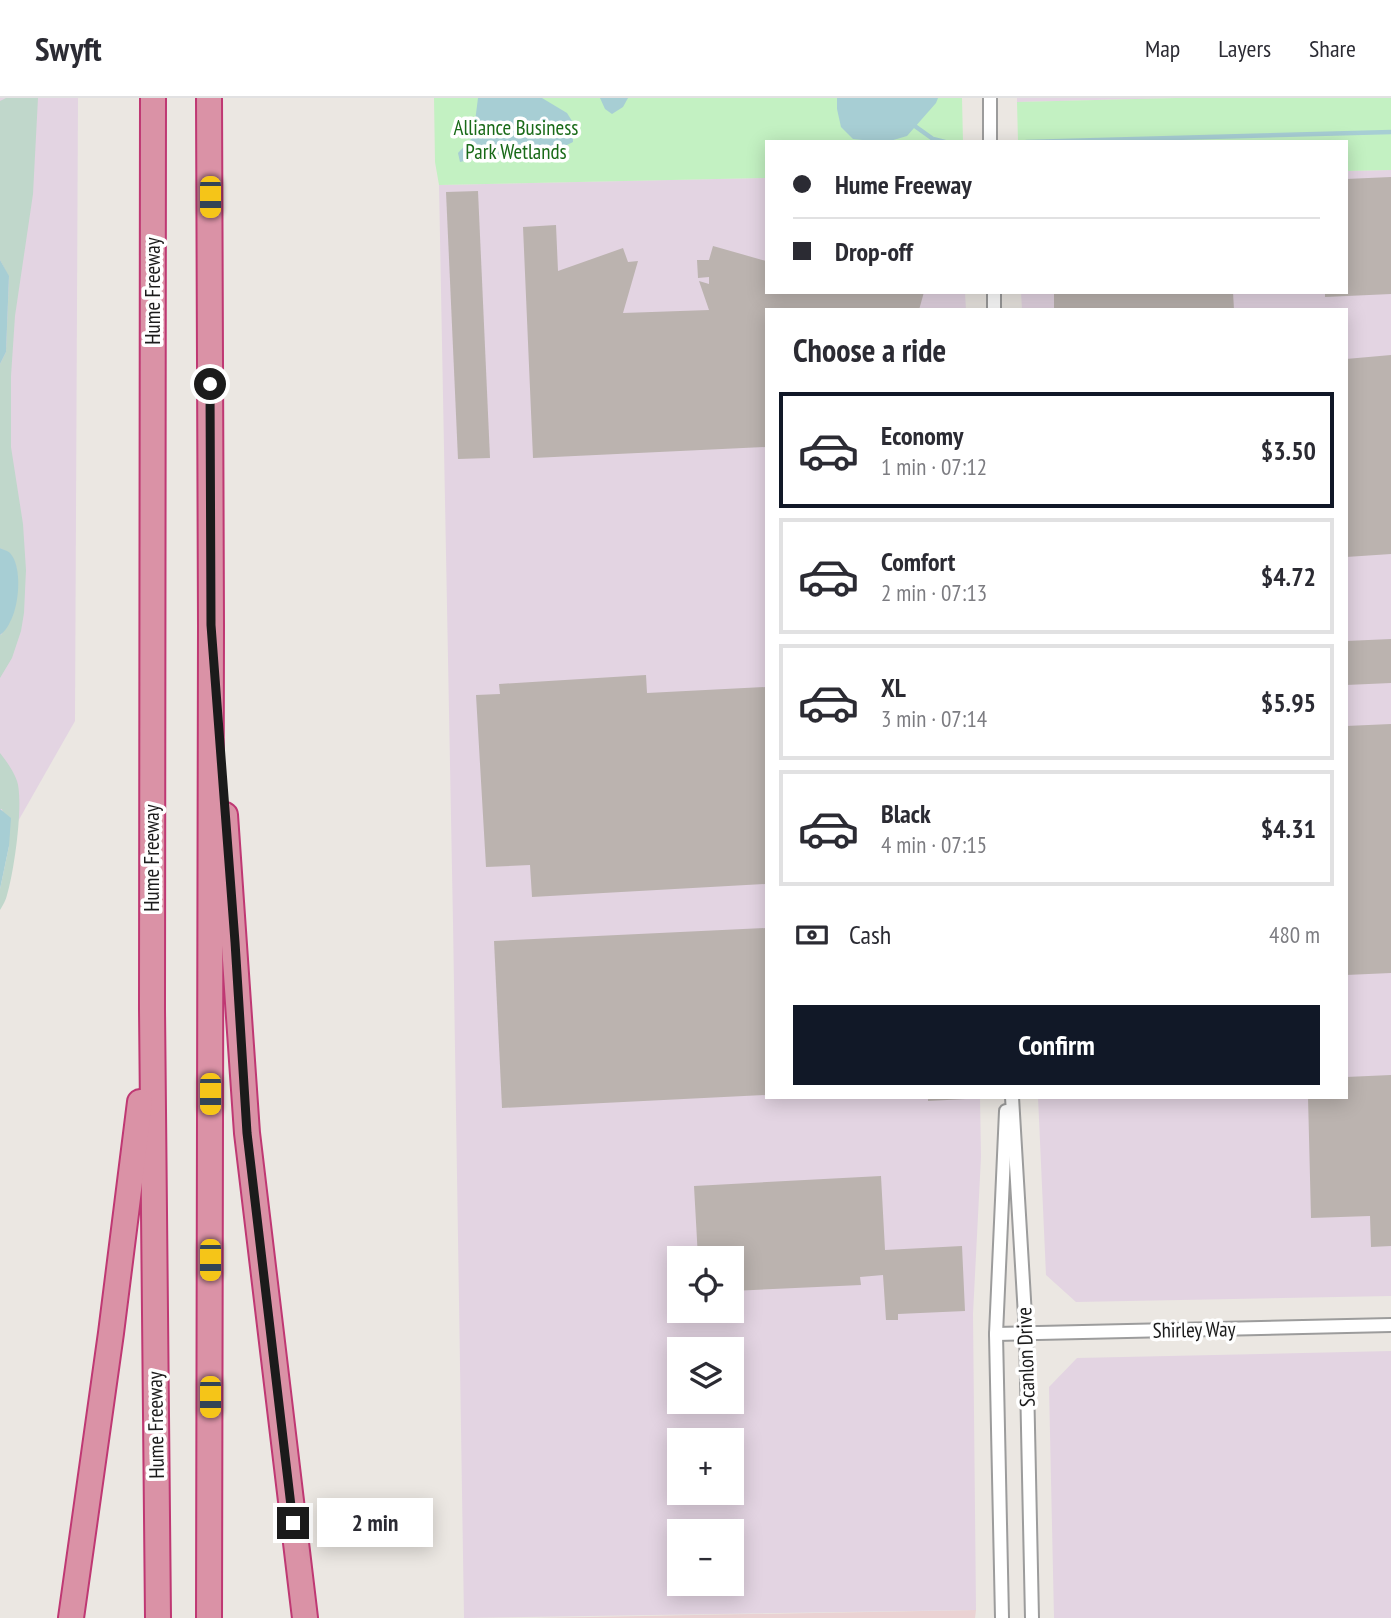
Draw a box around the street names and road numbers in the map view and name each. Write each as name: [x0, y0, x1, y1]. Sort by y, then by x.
street label: Hume Freeway: [139, 237, 166, 345]
street label: Hume Freeway: [138, 804, 165, 912]
street label: Scanlon Drive: [1010, 1307, 1041, 1407]
street label: Shirley Way: [1152, 1315, 1236, 1344]
street label: Hume Freeway: [141, 1371, 170, 1479]

